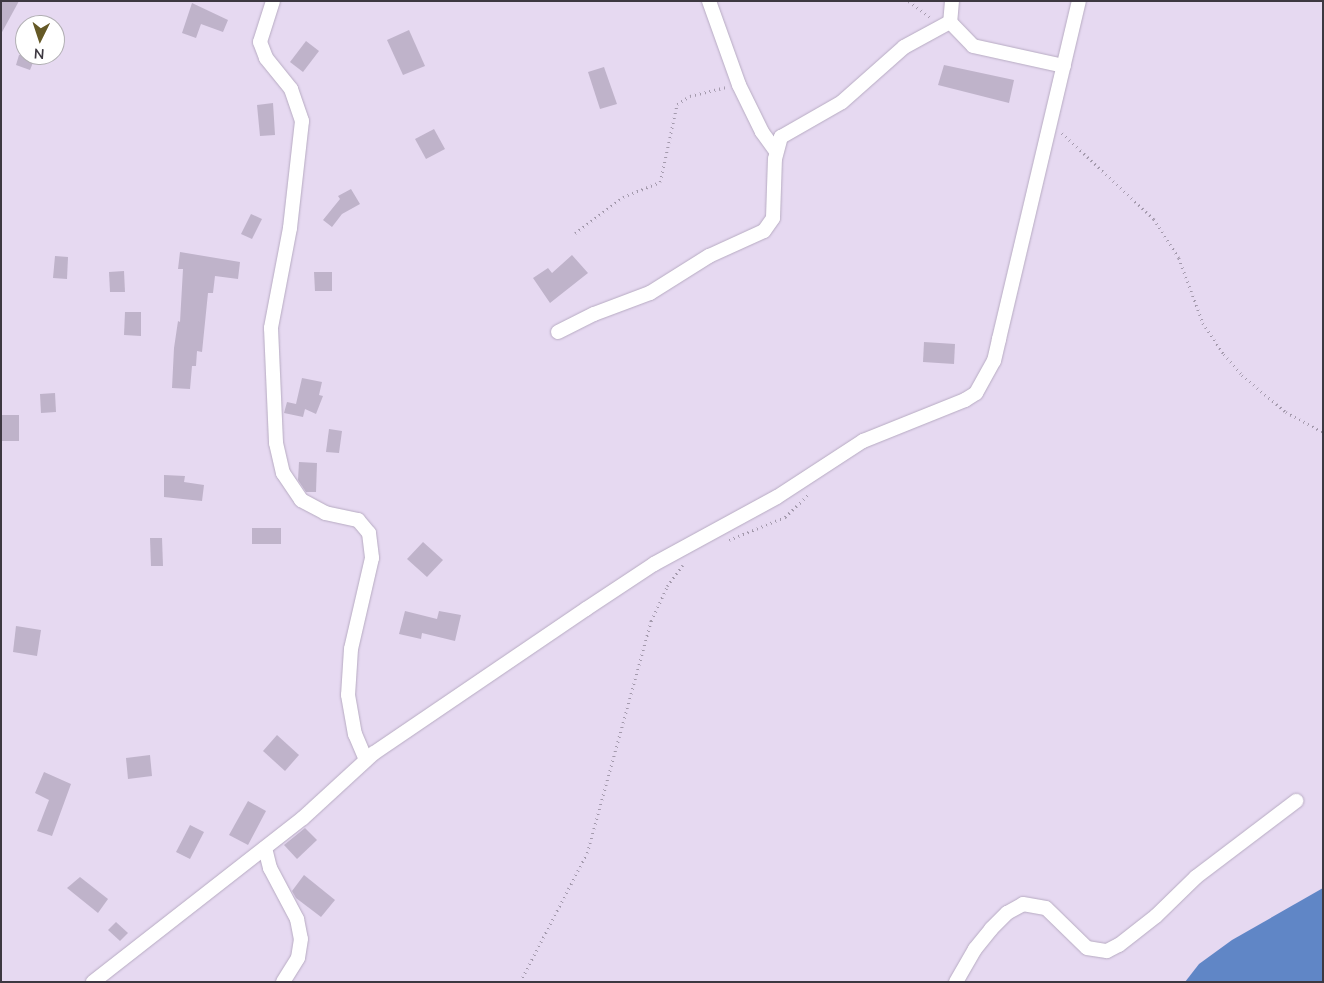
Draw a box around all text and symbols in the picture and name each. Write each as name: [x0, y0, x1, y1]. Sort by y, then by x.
north arrow: [15, 15, 65, 65]
text: N: [33, 45, 45, 63]

